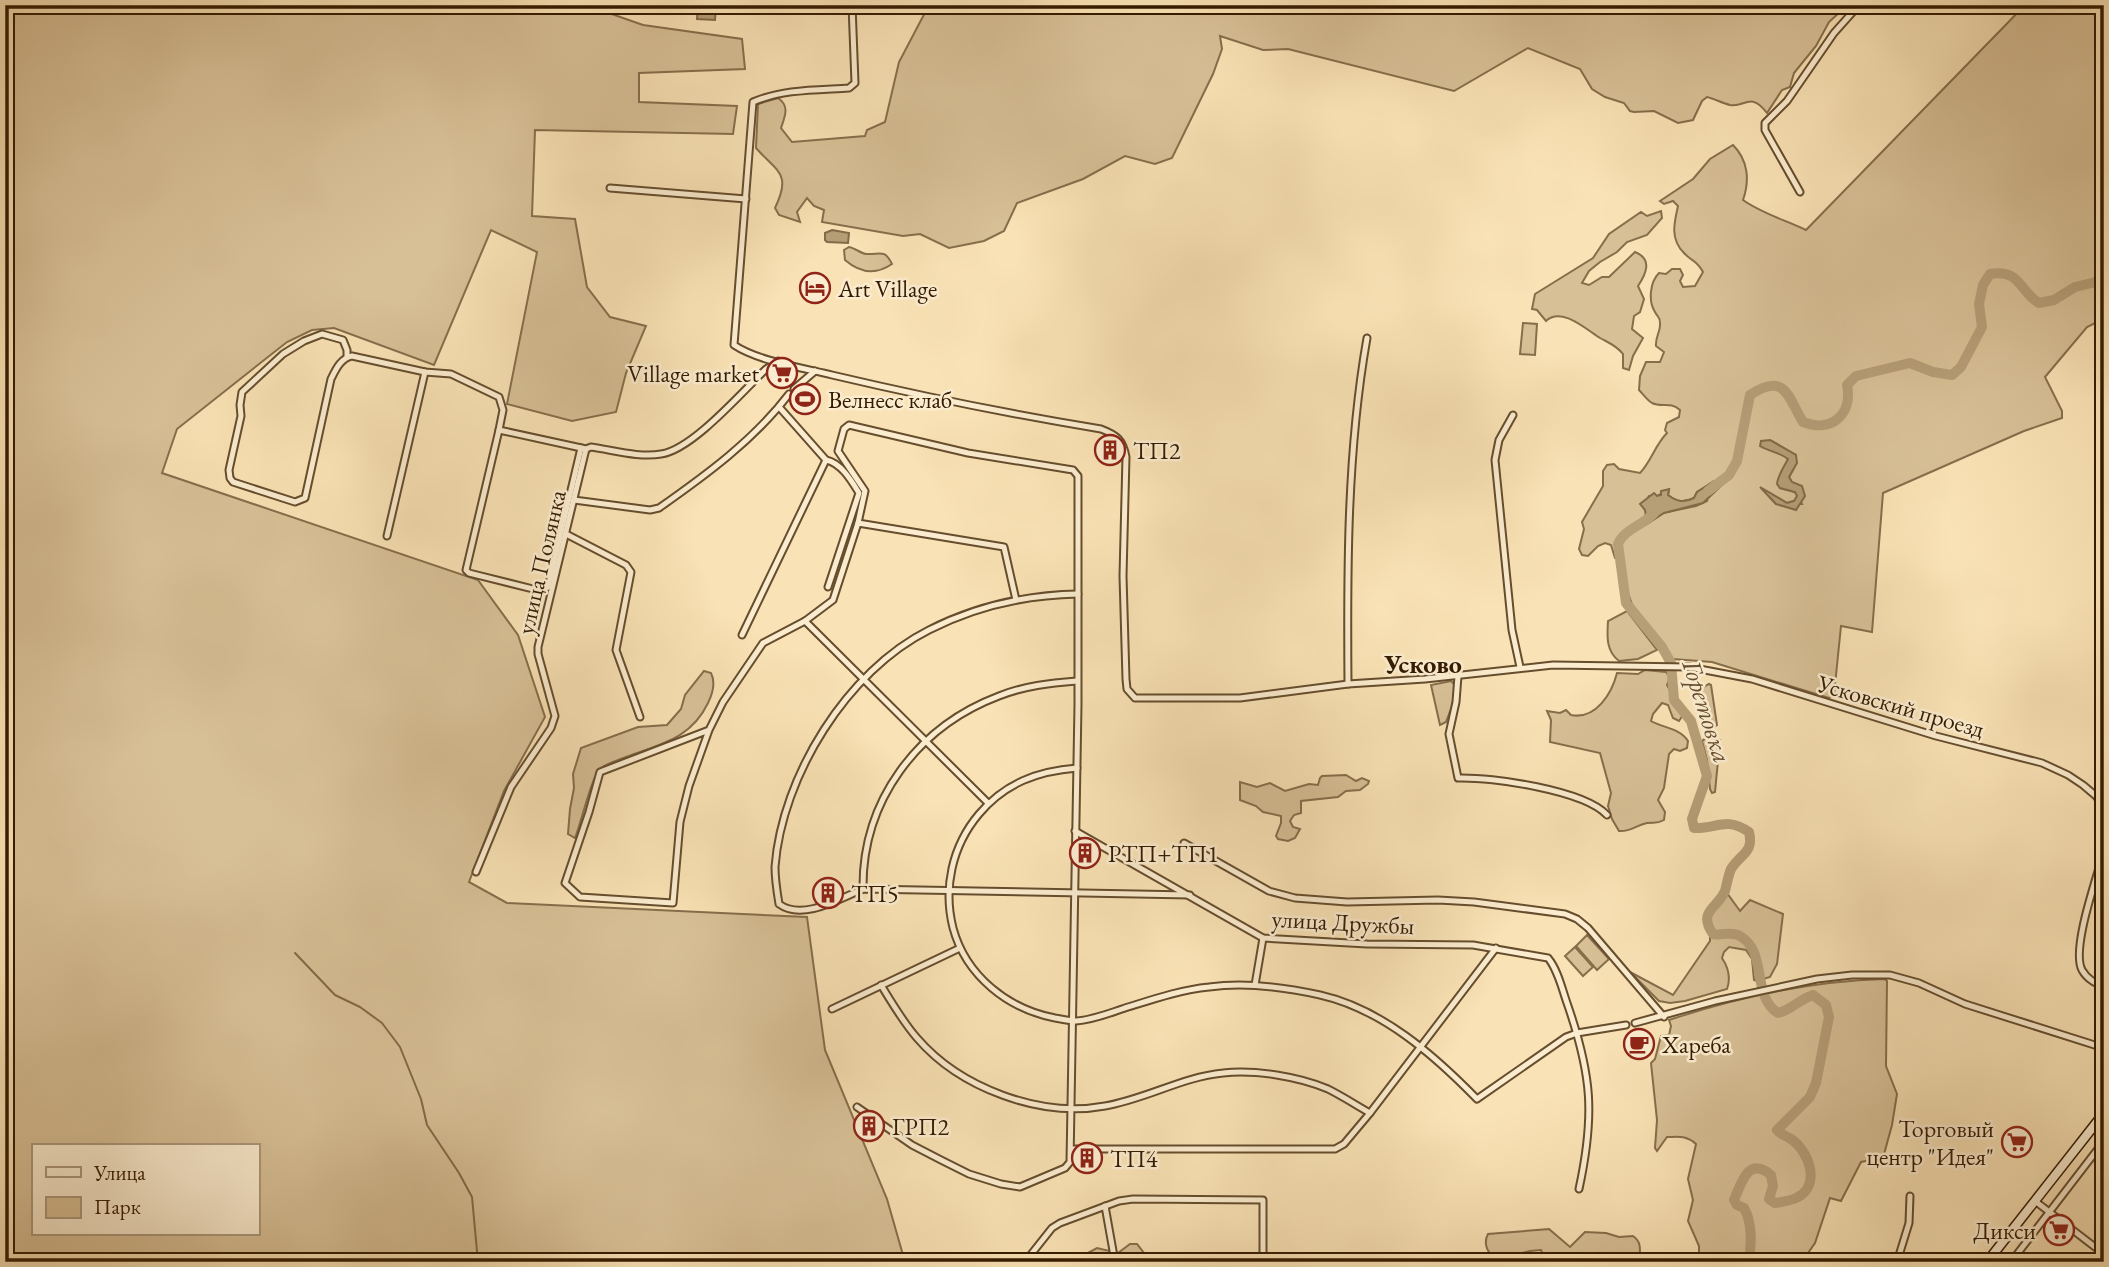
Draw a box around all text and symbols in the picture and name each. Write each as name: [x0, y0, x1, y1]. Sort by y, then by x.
hotel icon: Art Village: [798, 271, 832, 305]
place label: Art Village: [837, 273, 937, 304]
supermarket icon: Village market: [765, 356, 799, 390]
place label: Village market: [627, 358, 759, 389]
sports icon: Велнесс клаб: [788, 382, 822, 416]
place label: Велнесс клаб: [828, 384, 952, 415]
building icon: ТП2: [1093, 433, 1127, 467]
place label: ТП2: [1133, 435, 1181, 466]
street label: улица Полянка: [509, 486, 573, 637]
district label: Усково: [1383, 647, 1462, 681]
water label: Горетовка: [1674, 654, 1740, 767]
street label: Усковский проезд: [1813, 667, 1988, 745]
building icon: РТП+ТП1: [1068, 836, 1102, 870]
place label: РТП+ТП1: [1108, 838, 1219, 869]
building icon: ТП5: [811, 876, 845, 910]
place label: ТП5: [851, 878, 898, 909]
street label: улица Дружбы: [1271, 903, 1416, 941]
cafe icon: Хареба: [1622, 1027, 1656, 1061]
place label: Хареба: [1661, 1029, 1731, 1060]
building icon: ГРП2: [852, 1109, 886, 1143]
place label: ГРП2: [892, 1111, 950, 1142]
place label: Торговый центр "Идея": [1867, 1113, 1994, 1172]
supermarket icon: Торговый центр "Идея": [2000, 1125, 2034, 1159]
building icon: ТП4: [1070, 1141, 1104, 1175]
place label: ТП4: [1110, 1143, 1158, 1174]
legend: [32, 1144, 259, 1236]
text: Улица: [93, 1159, 146, 1186]
text: Парк: [94, 1193, 141, 1220]
supermarket icon: Дикси: [2042, 1213, 2076, 1247]
place label: Дикси: [1973, 1215, 2036, 1246]

